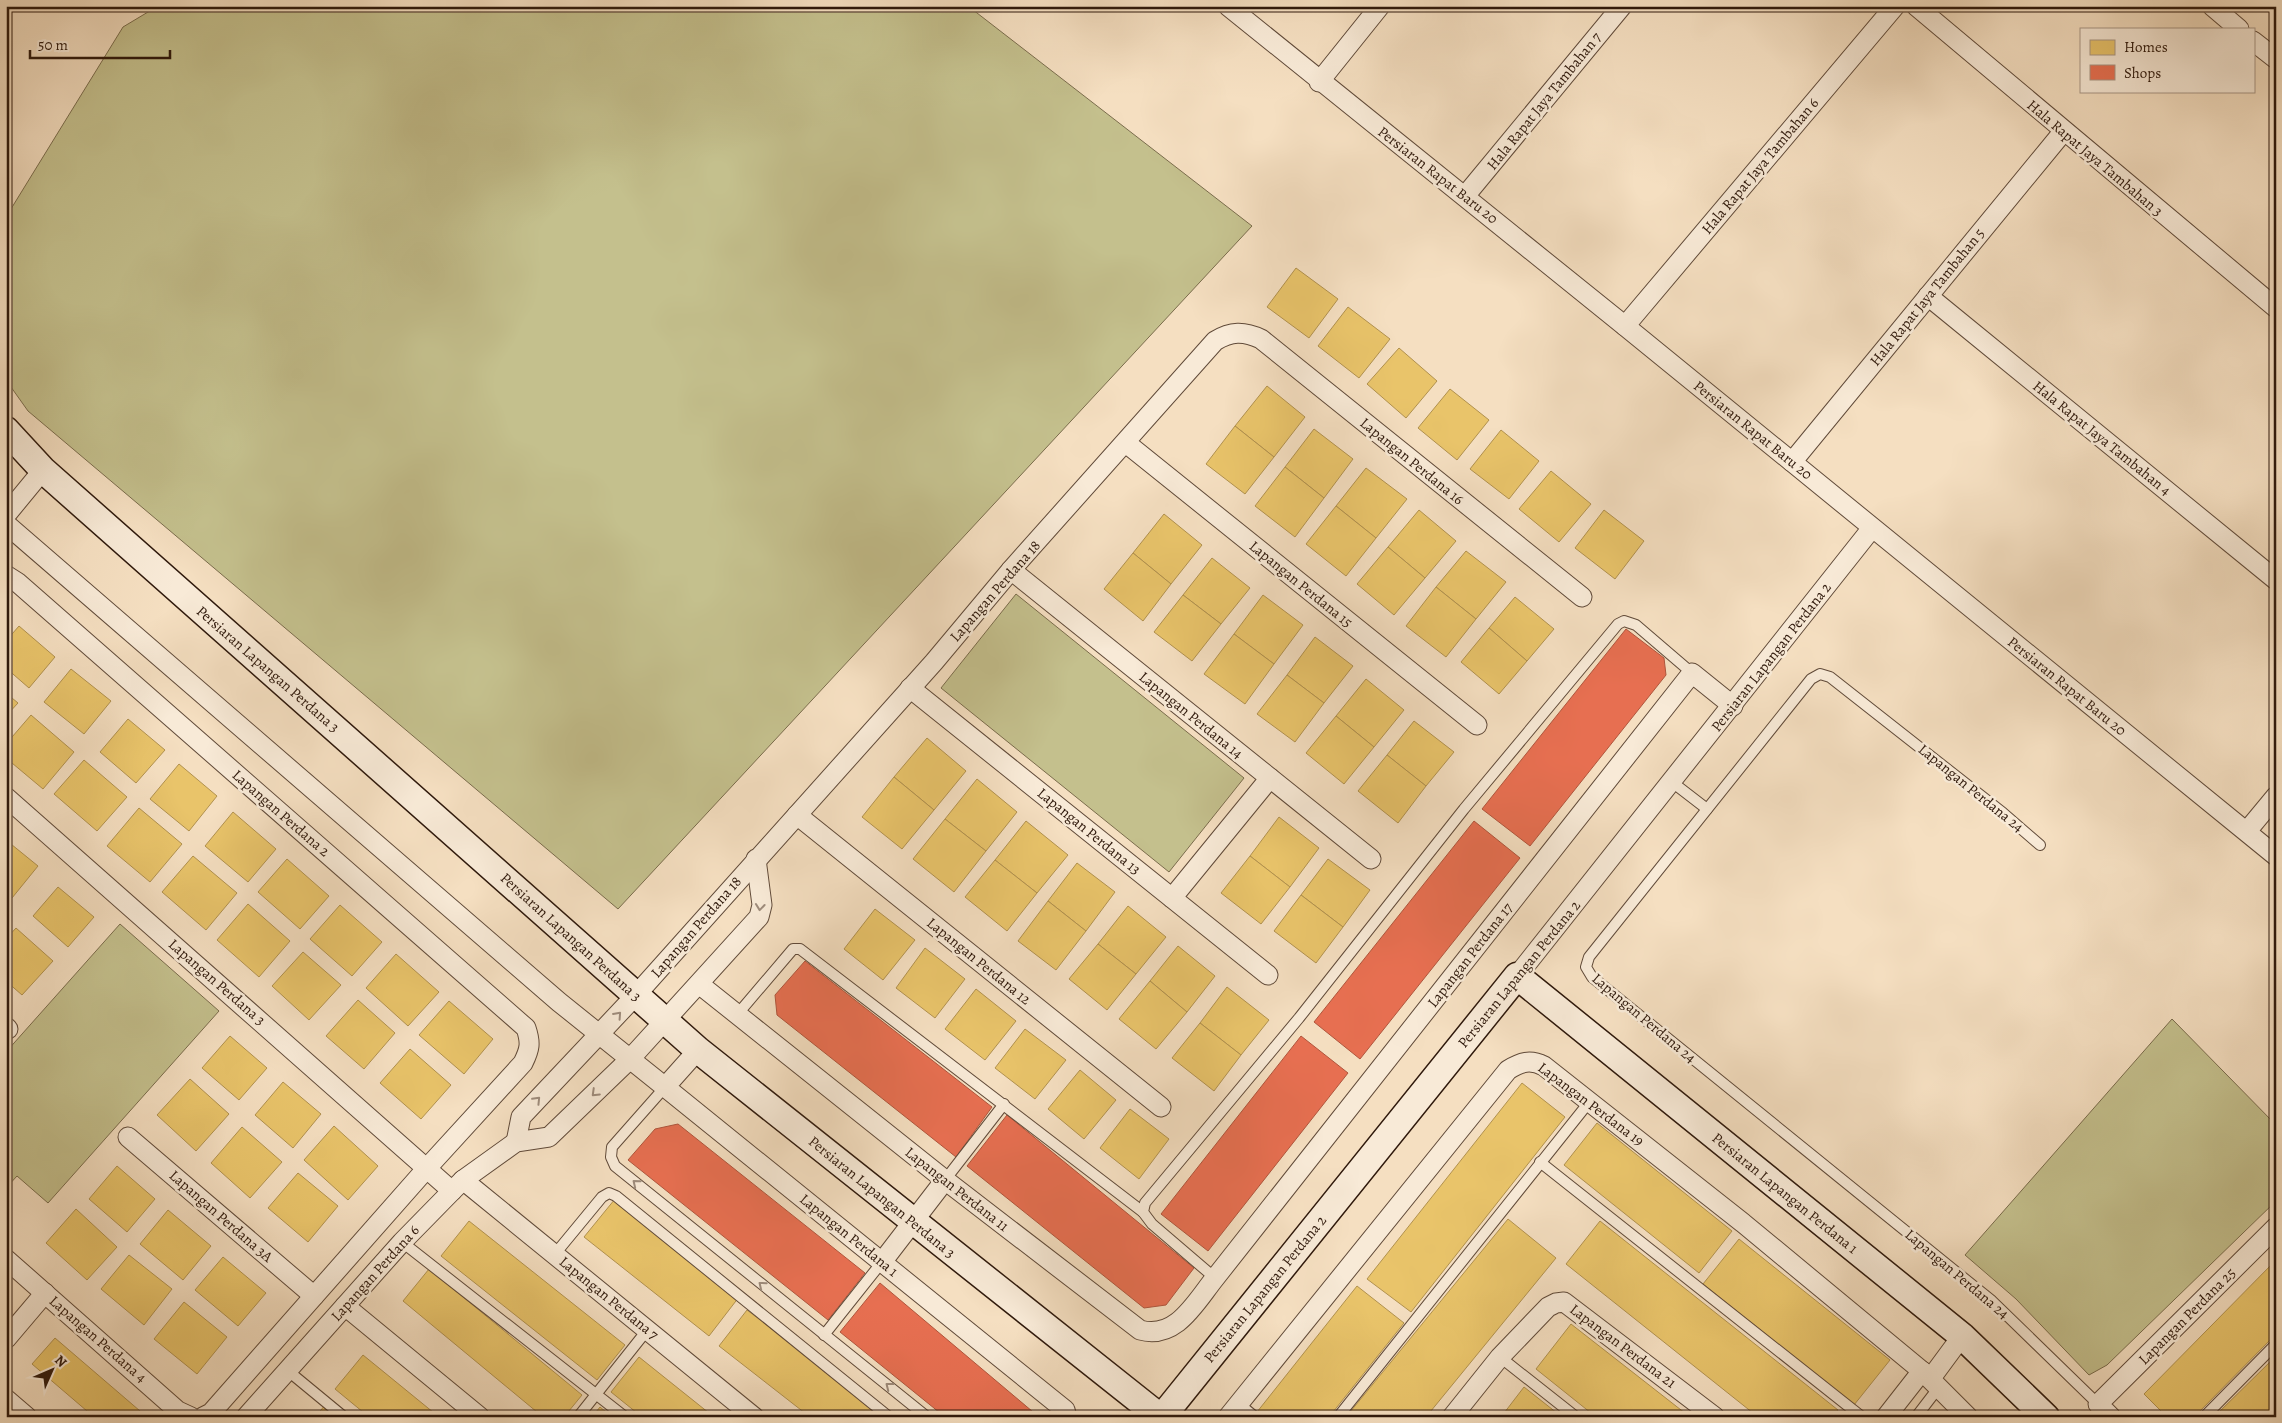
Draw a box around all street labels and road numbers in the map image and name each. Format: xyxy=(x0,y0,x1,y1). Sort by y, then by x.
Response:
street label: Hala Rapat Jaya Tambahan 7 xyxy=(1482,27,1606,174)
street label: Hala Rapat Jaya Tambahan 6 xyxy=(1697,93,1823,239)
street label: Hala Rapat Jaya Tambahan 3 xyxy=(2023,95,2167,221)
street label: Persiaran Rapat Baru 20 xyxy=(1374,122,1502,228)
street label: Hala Rapat Jaya Tambahan 5 xyxy=(1865,224,1989,370)
street label: Persiaran Rapat Baru 20 xyxy=(1689,376,1817,484)
street label: Hala Rapat Jaya Tambahan 4 xyxy=(2029,376,2175,500)
street label: Lapangan Perdana 16 xyxy=(1356,413,1468,509)
street label: Lapangan Perdana 18 xyxy=(945,536,1045,646)
street label: Lapangan Perdana 15 xyxy=(1245,536,1357,632)
street label: Persiaran Lapangan Perdana 2 xyxy=(1706,578,1836,736)
street label: Persiaran Lapangan Perdana 3 xyxy=(192,601,344,737)
street label: Persiaran Rapat Baru 20 xyxy=(2003,632,2131,740)
street label: Lapangan Perdana 14 xyxy=(1135,667,1247,763)
street label: Lapangan Perdana 24 xyxy=(1914,739,2028,837)
street label: Lapangan Perdana 2 xyxy=(228,765,334,861)
street label: Lapangan Perdana 13 xyxy=(1033,783,1145,879)
street label: Persiaran Lapangan Perdana 3 xyxy=(496,868,646,1006)
street label: Lapangan Perdana 18 xyxy=(646,872,746,982)
street label: Persiaran Lapangan Perdana 2 xyxy=(1453,896,1585,1052)
street label: Lapangan Perdana 17 xyxy=(1423,898,1518,1012)
street label: Lapangan Perdana 12 xyxy=(923,913,1035,1009)
street label: Lapangan Perdana 3 xyxy=(164,934,270,1030)
street label: Lapangan Perdana 24 xyxy=(1588,968,1700,1068)
street label: Lapangan Perdana 19 xyxy=(1534,1057,1648,1151)
street label: Persiaran Lapangan Perdana 1 xyxy=(1708,1128,1862,1258)
street label: Persiaran Lapangan Perdana 3 xyxy=(804,1131,960,1263)
street label: Lapangan Perdana 11 xyxy=(901,1142,1013,1236)
street label: Lapangan Perdana 3A xyxy=(165,1165,277,1267)
street label: Lapangan Perdana 1 xyxy=(795,1189,903,1281)
street label: Persiaran Lapangan Perdana 2 xyxy=(1199,1211,1331,1367)
street label: Lapangan Perdana 6 xyxy=(326,1220,424,1326)
street label: Lapangan Perdana 24 xyxy=(1901,1224,2013,1324)
street label: Lapangan Perdana 7 xyxy=(555,1252,663,1345)
street label: Lapangan Perdana 25 xyxy=(2134,1263,2240,1369)
street label: Lapangan Perdana 4 xyxy=(45,1291,151,1387)
street label: Lapangan Perdana 21 xyxy=(1566,1299,1680,1393)

